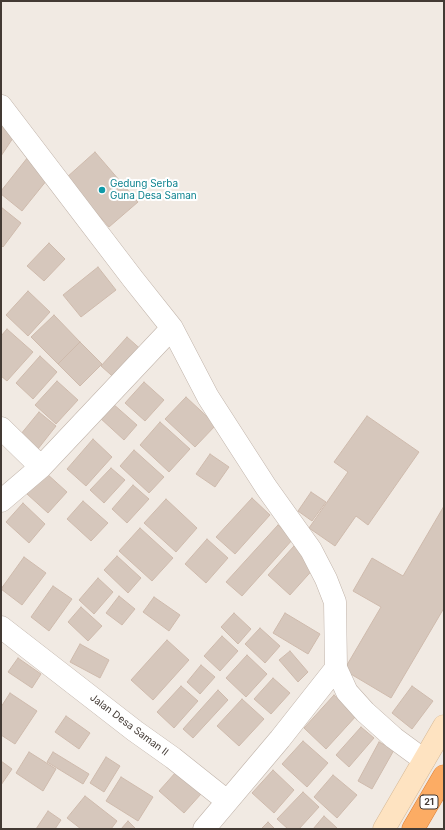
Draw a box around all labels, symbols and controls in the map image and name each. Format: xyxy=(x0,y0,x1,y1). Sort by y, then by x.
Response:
place label: Gedung Serba Guna Desa Saman xyxy=(110,178,197,202)
marker: Gedung Serba Guna Desa Saman xyxy=(97,185,107,195)
street label: Jalan Desa Saman II xyxy=(87,692,171,758)
road number: 21 xyxy=(420,795,438,809)

